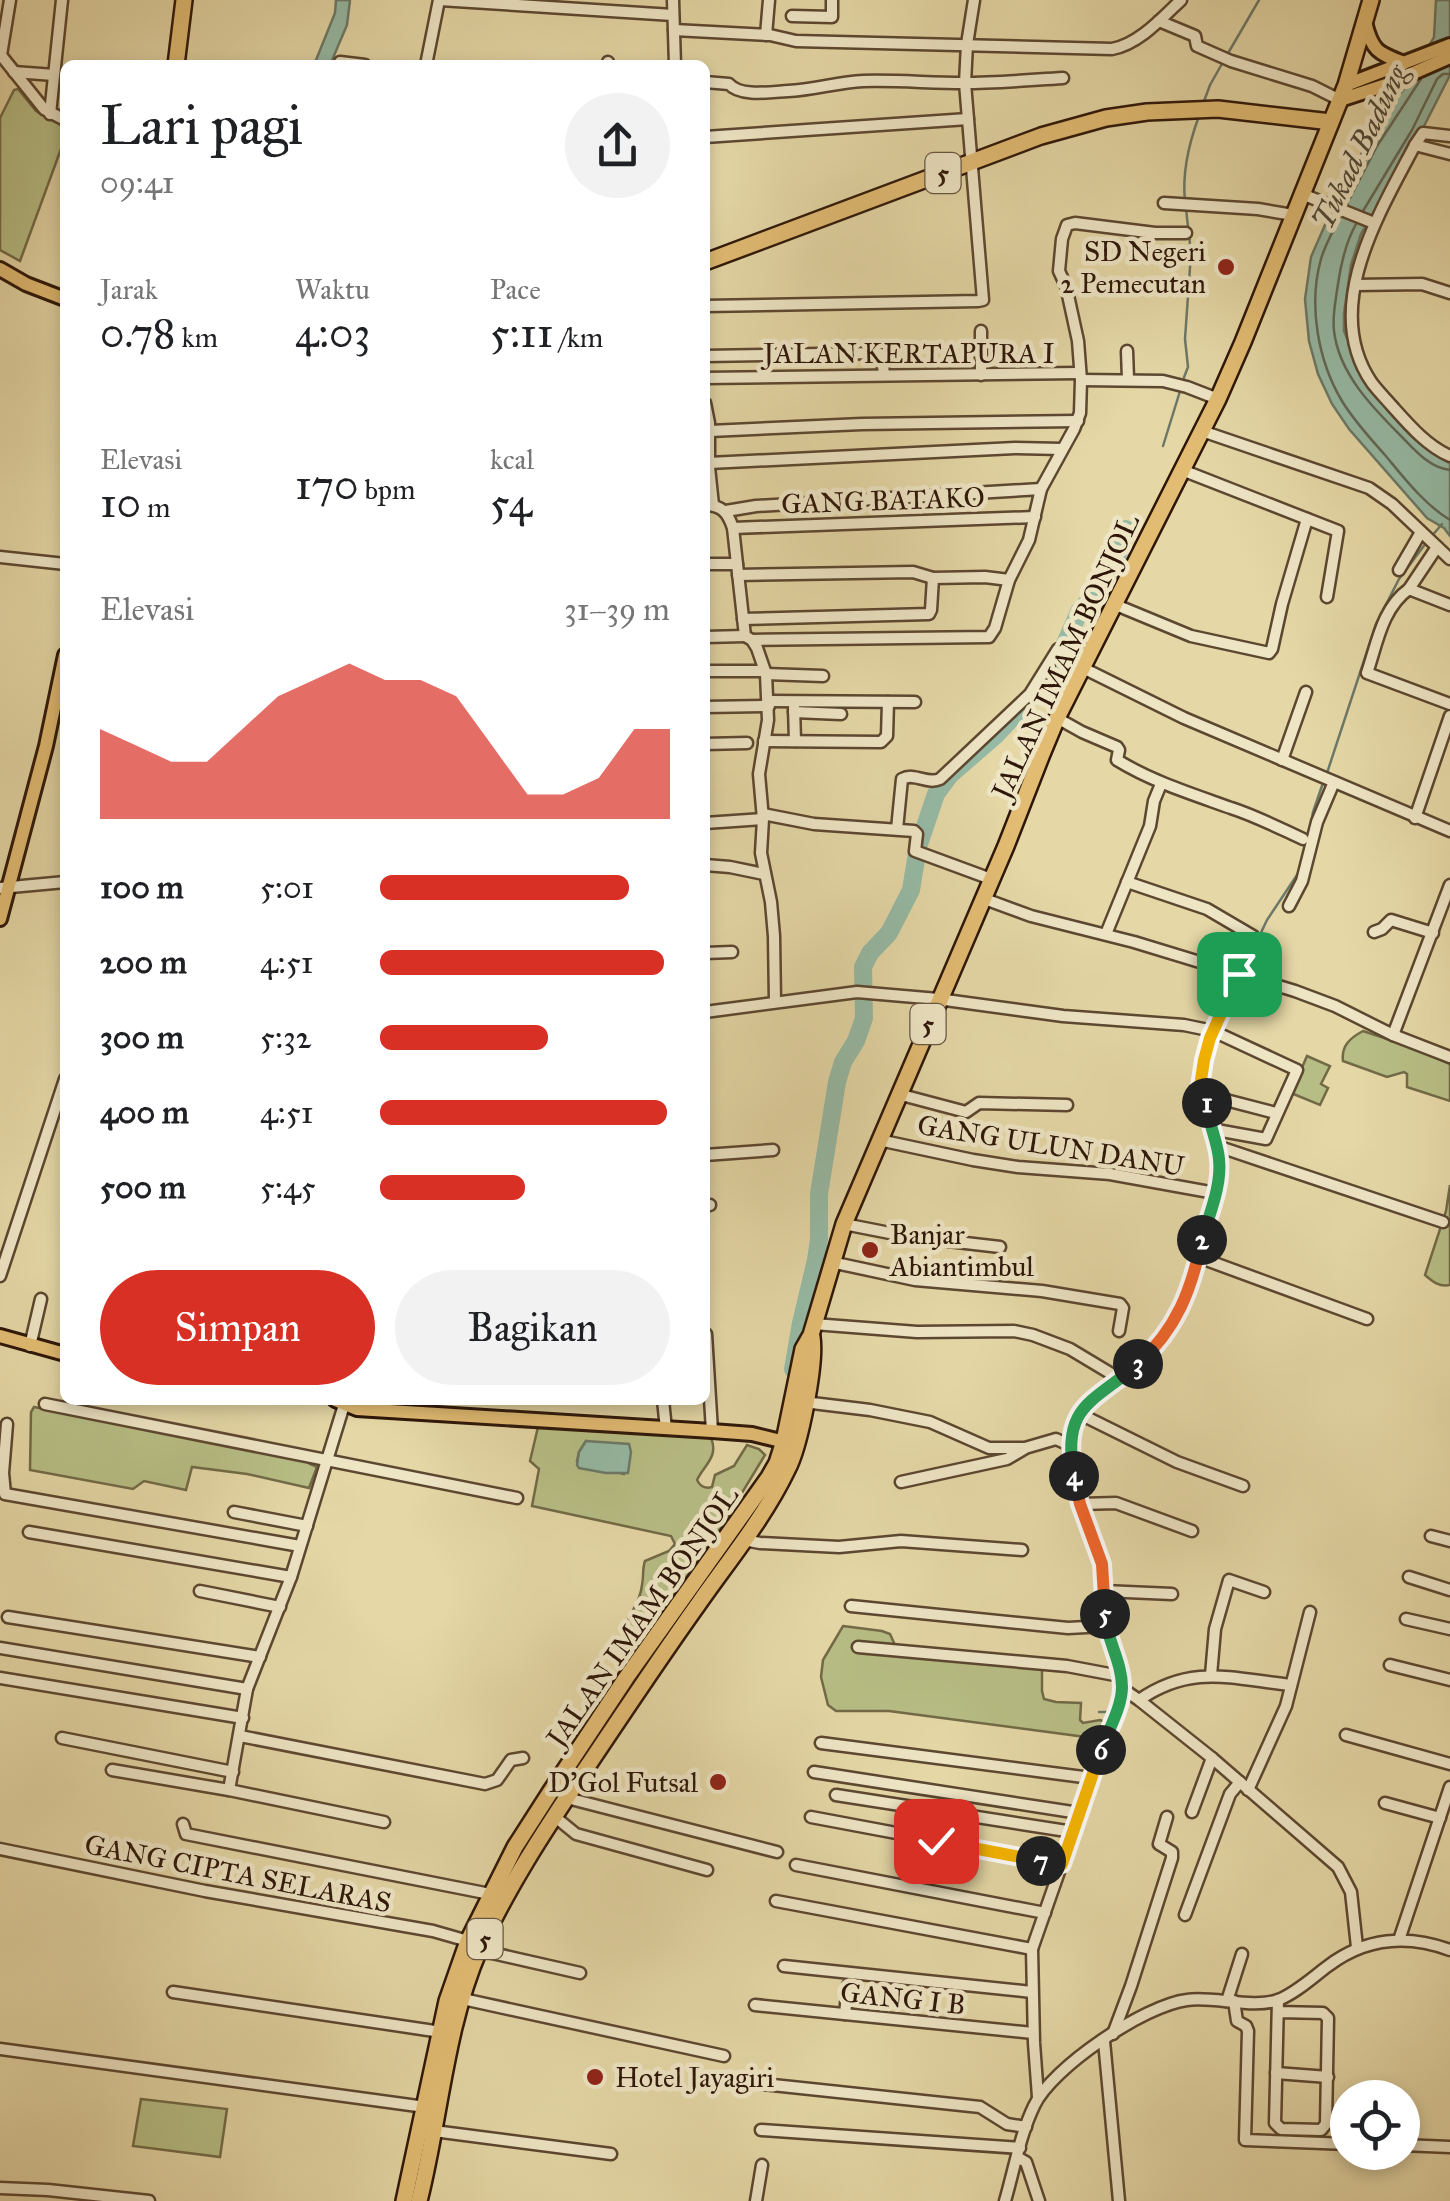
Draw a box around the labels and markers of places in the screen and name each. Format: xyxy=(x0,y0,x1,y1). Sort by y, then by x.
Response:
place label: SD Negeri 2 Pemecutan xyxy=(1060,234,1206,301)
marker: SD Negeri 2 Pemecutan xyxy=(1215,256,1237,278)
pin xyxy=(1197,932,1282,1017)
pin: 1 xyxy=(1182,1078,1232,1128)
pin: 2 xyxy=(1177,1215,1227,1265)
place label: Banjar Abiantimbul xyxy=(889,1217,1034,1284)
marker: Banjar Abiantimbul xyxy=(859,1239,881,1261)
pin: 3 xyxy=(1113,1339,1163,1389)
pin: 4 xyxy=(1049,1451,1099,1501)
pin: 5 xyxy=(1080,1589,1130,1639)
pin: 6 xyxy=(1076,1725,1126,1775)
place label: D'Gol Futsal xyxy=(548,1765,698,1800)
marker: D'Gol Futsal xyxy=(707,1771,729,1793)
pin xyxy=(894,1799,979,1884)
pin: 7 xyxy=(1016,1836,1066,1886)
place label: Hotel Jayagiri xyxy=(615,2060,775,2095)
marker: Hotel Jayagiri xyxy=(584,2066,606,2088)

